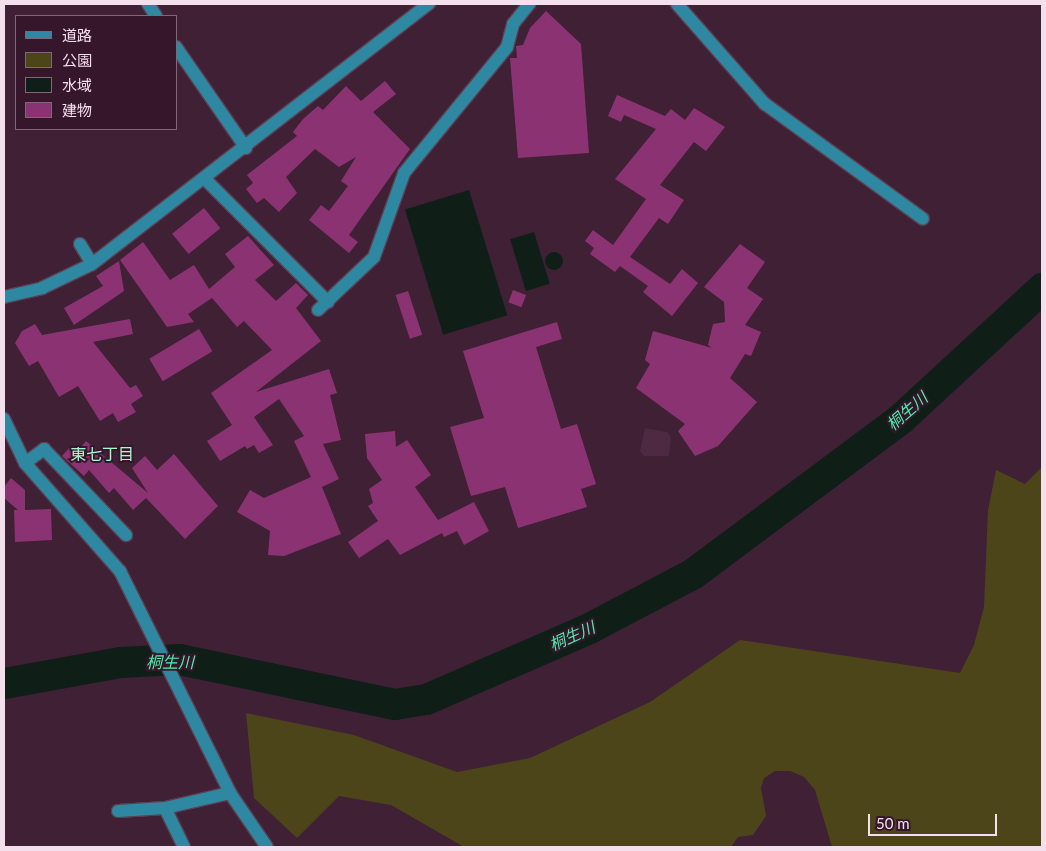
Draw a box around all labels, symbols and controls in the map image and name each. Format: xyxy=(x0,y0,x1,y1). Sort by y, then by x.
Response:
legend xyxy=(15,15,178,130)
text: 道路 xyxy=(62,26,92,44)
text: 公園 xyxy=(62,51,92,69)
text: 水域 xyxy=(62,76,92,94)
text: 建物 xyxy=(62,101,92,119)
water label: 桐生川 xyxy=(883,388,931,434)
district label: 東七丁目 xyxy=(70,444,134,464)
water label: 桐生川 xyxy=(546,617,598,655)
water label: 桐生川 xyxy=(146,652,194,672)
scale bar xyxy=(871,804,1000,836)
text: 50 m xyxy=(876,814,910,832)

